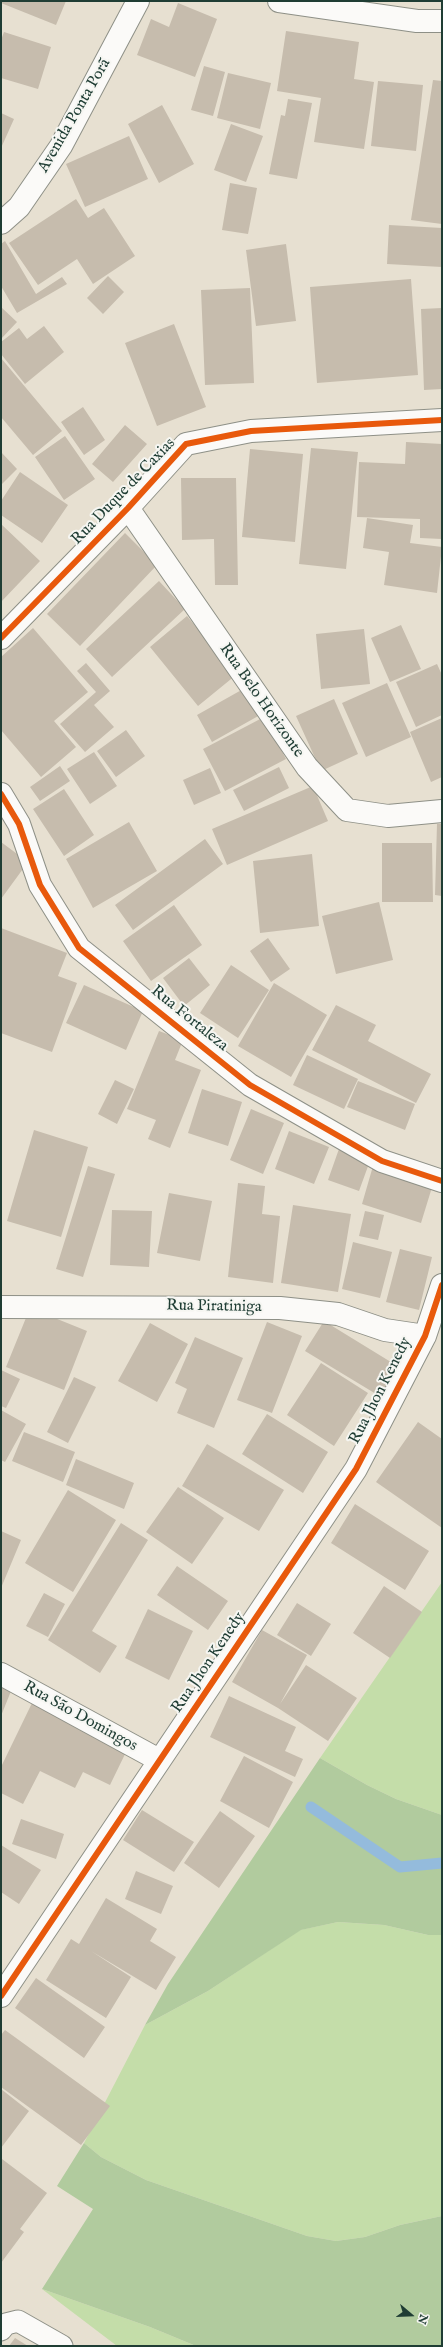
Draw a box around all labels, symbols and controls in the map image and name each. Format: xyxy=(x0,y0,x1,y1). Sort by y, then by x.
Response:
street label: Avenida Ponta Porã xyxy=(35,55,115,177)
street label: Rua Duque de Caxias xyxy=(68,435,180,549)
street label: Rua Belo Horizonte xyxy=(215,640,307,762)
street label: Rua Fortaleza xyxy=(147,982,231,1056)
street label: Rua Piratiniga xyxy=(166,1297,262,1317)
street label: Rua Jhon Kenedy xyxy=(346,1334,416,1448)
street label: Rua Jhon Kenedy xyxy=(168,1609,250,1717)
street label: Rua São Domingos xyxy=(20,1678,140,1756)
north arrow xyxy=(391,2295,431,2335)
text: N xyxy=(414,2312,431,2326)

